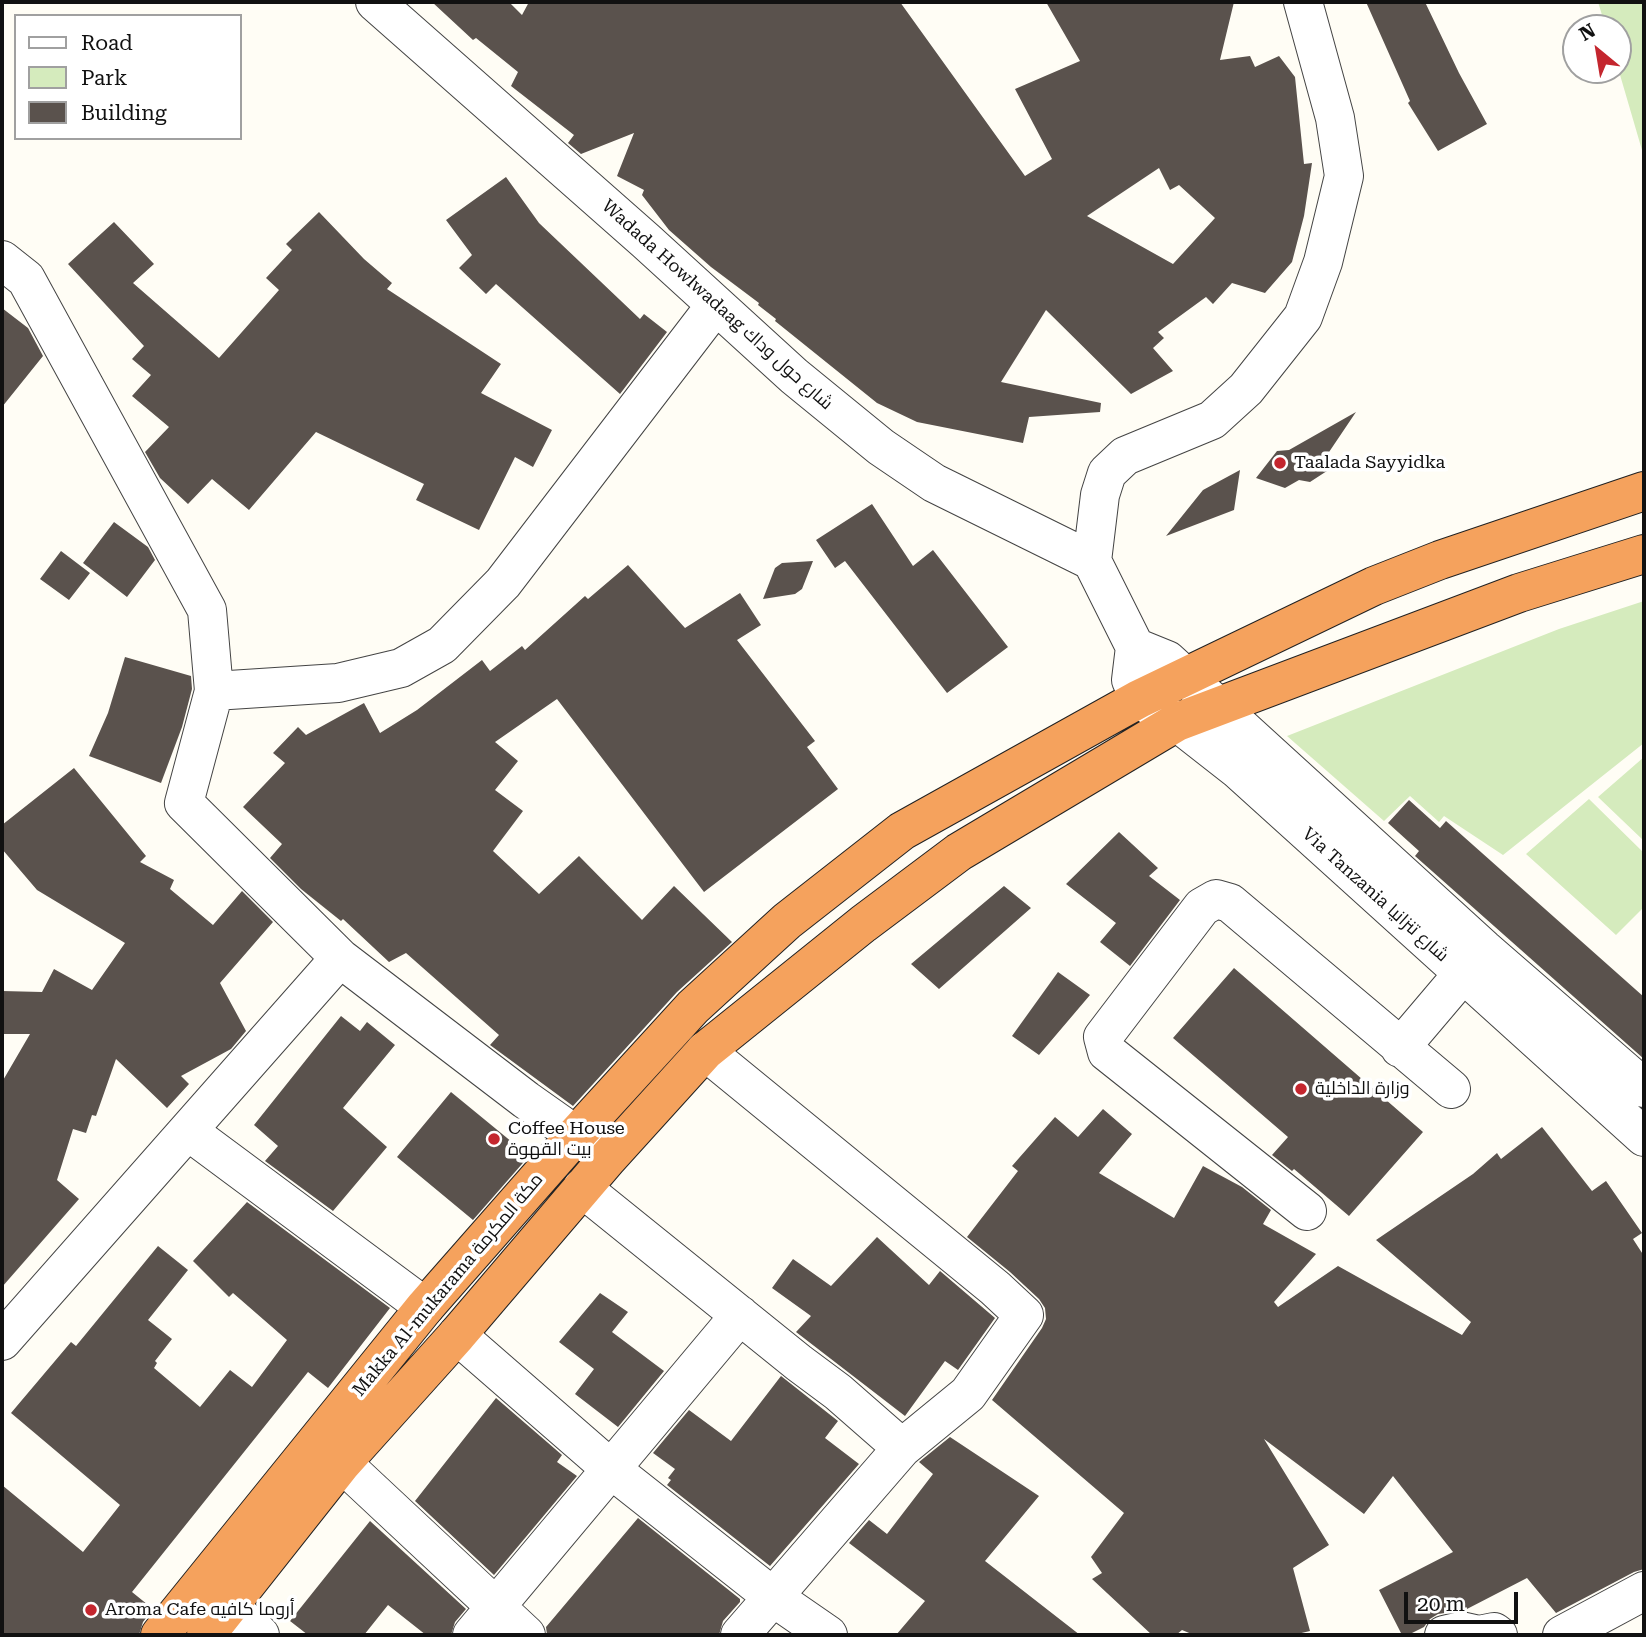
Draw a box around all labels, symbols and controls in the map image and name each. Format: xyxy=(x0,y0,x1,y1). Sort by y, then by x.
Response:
legend xyxy=(14,14,242,140)
north arrow xyxy=(1562,14,1632,84)
text: N xyxy=(1575,18,1599,46)
text: Road xyxy=(81,31,133,55)
text: Park xyxy=(81,66,127,90)
text: Building xyxy=(81,101,167,125)
street label: Wadada Howlwadaag شارع حول وداك xyxy=(597,195,837,415)
place label: Taalada Sayyidka xyxy=(1294,452,1445,474)
marker: Taalada Sayyidka xyxy=(1272,455,1288,471)
street label: Via Tanzania شارع تنزانيا xyxy=(1297,823,1453,967)
place label: وزارة الداخلية xyxy=(1315,1078,1410,1100)
marker: وزارة الداخلية xyxy=(1293,1081,1309,1097)
place label: Coffee House بيت القهوة xyxy=(508,1118,625,1160)
marker: Coffee House بيت القهوة xyxy=(486,1131,502,1147)
street label: Makka Al-mukarama مكة المكرمة xyxy=(348,1169,548,1401)
scale bar xyxy=(1408,1578,1522,1622)
text: 20 m xyxy=(1417,1592,1465,1616)
place label: Aroma Cafe أروما كافيه xyxy=(105,1599,295,1621)
marker: Aroma Cafe أروما كافيه xyxy=(83,1602,99,1618)

